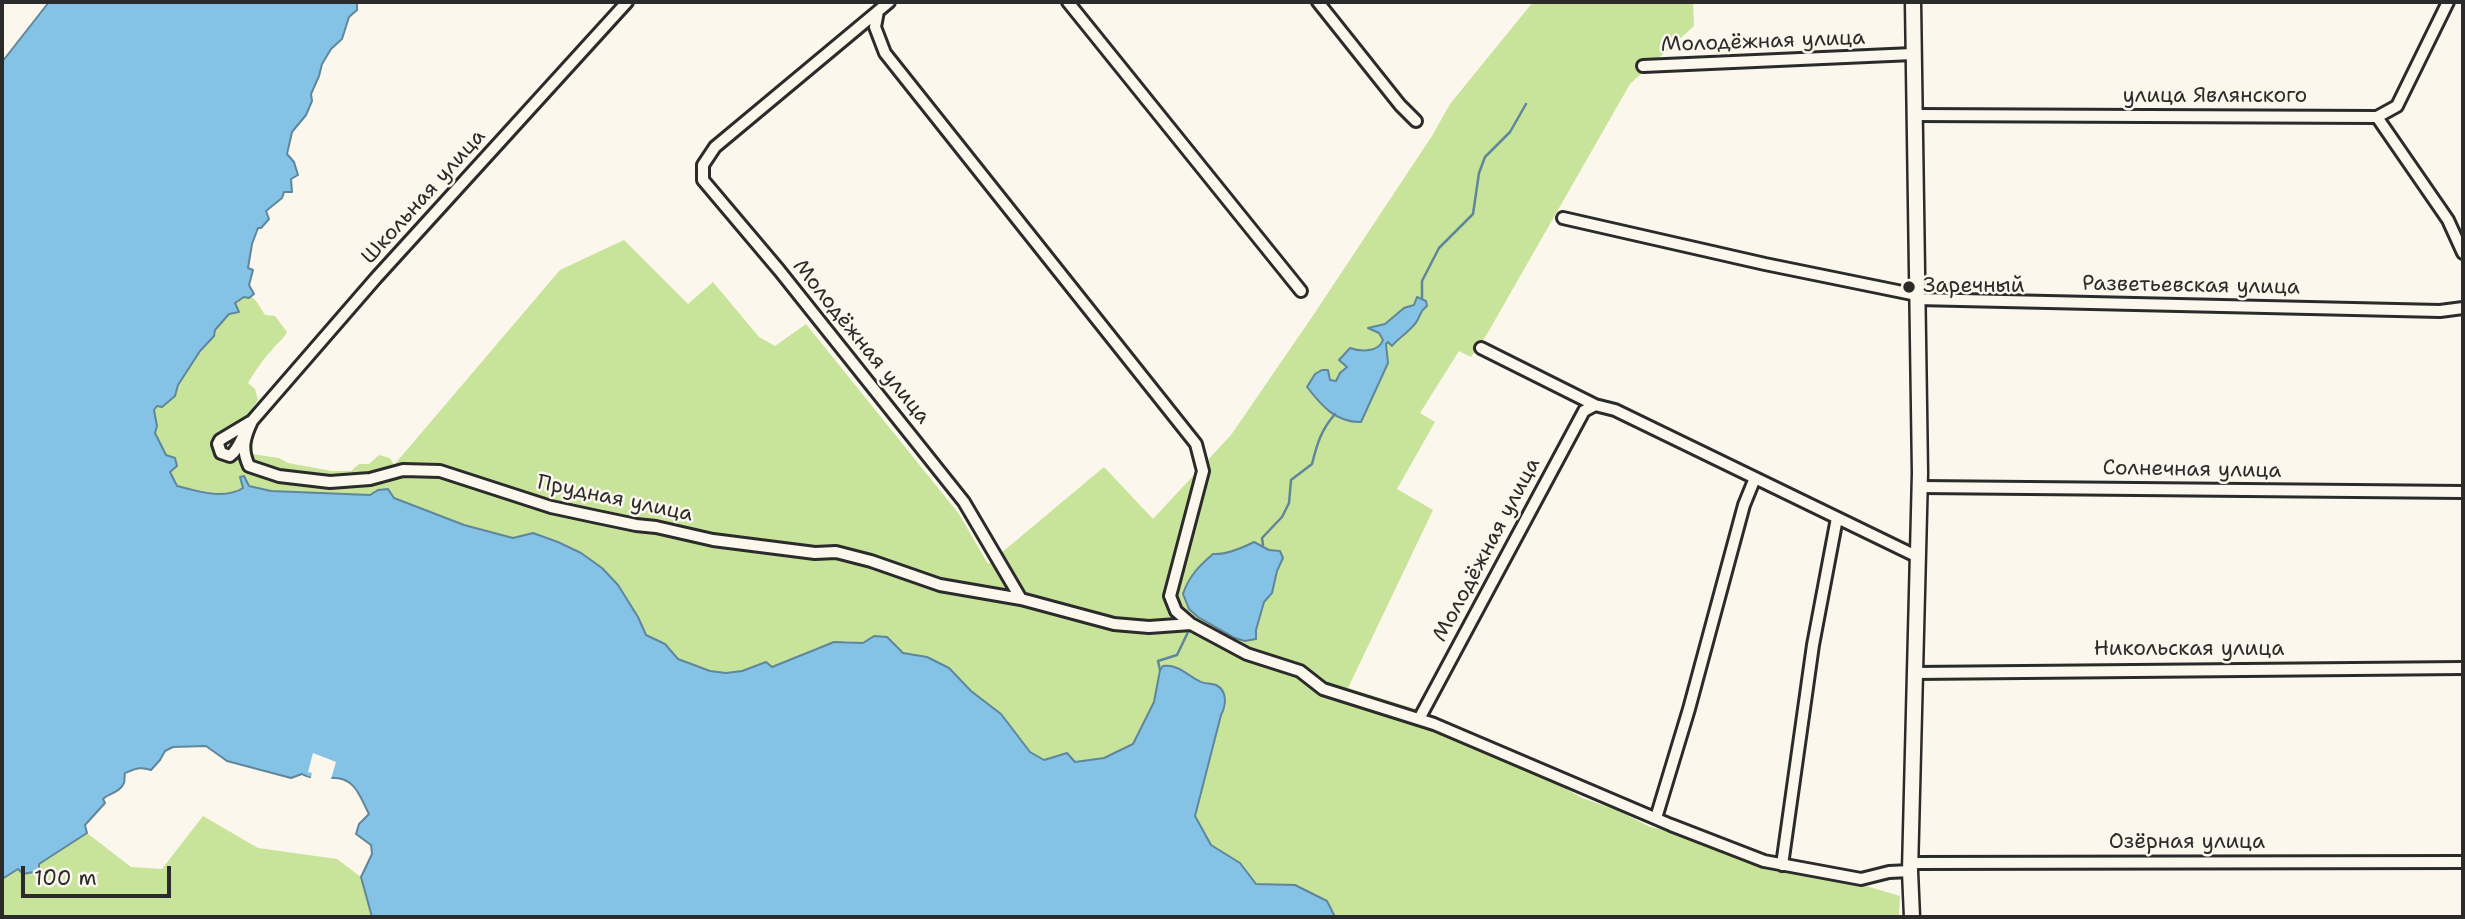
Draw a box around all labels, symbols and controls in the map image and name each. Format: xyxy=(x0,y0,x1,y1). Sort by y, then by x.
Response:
street label: Молодёжная улица xyxy=(1660,26,1866,58)
street label: улица Являнского xyxy=(2123,84,2307,110)
street label: Школьная улица xyxy=(357,124,491,270)
street label: Молодёжная улица xyxy=(787,255,935,429)
street label: Разветьевская улица xyxy=(2082,272,2300,300)
place label: Заречный xyxy=(1923,274,2024,300)
marker: Заречный xyxy=(1901,279,1917,295)
street label: Молодёжная улица xyxy=(1428,454,1546,646)
street label: Солнечная улица xyxy=(2102,456,2282,484)
street label: Прудная улица xyxy=(535,470,695,528)
street label: Никольская улица xyxy=(2094,637,2284,663)
street label: Озёрная улица xyxy=(2109,830,2265,856)
scale bar xyxy=(24,852,175,896)
text: 100 m xyxy=(34,864,97,892)

